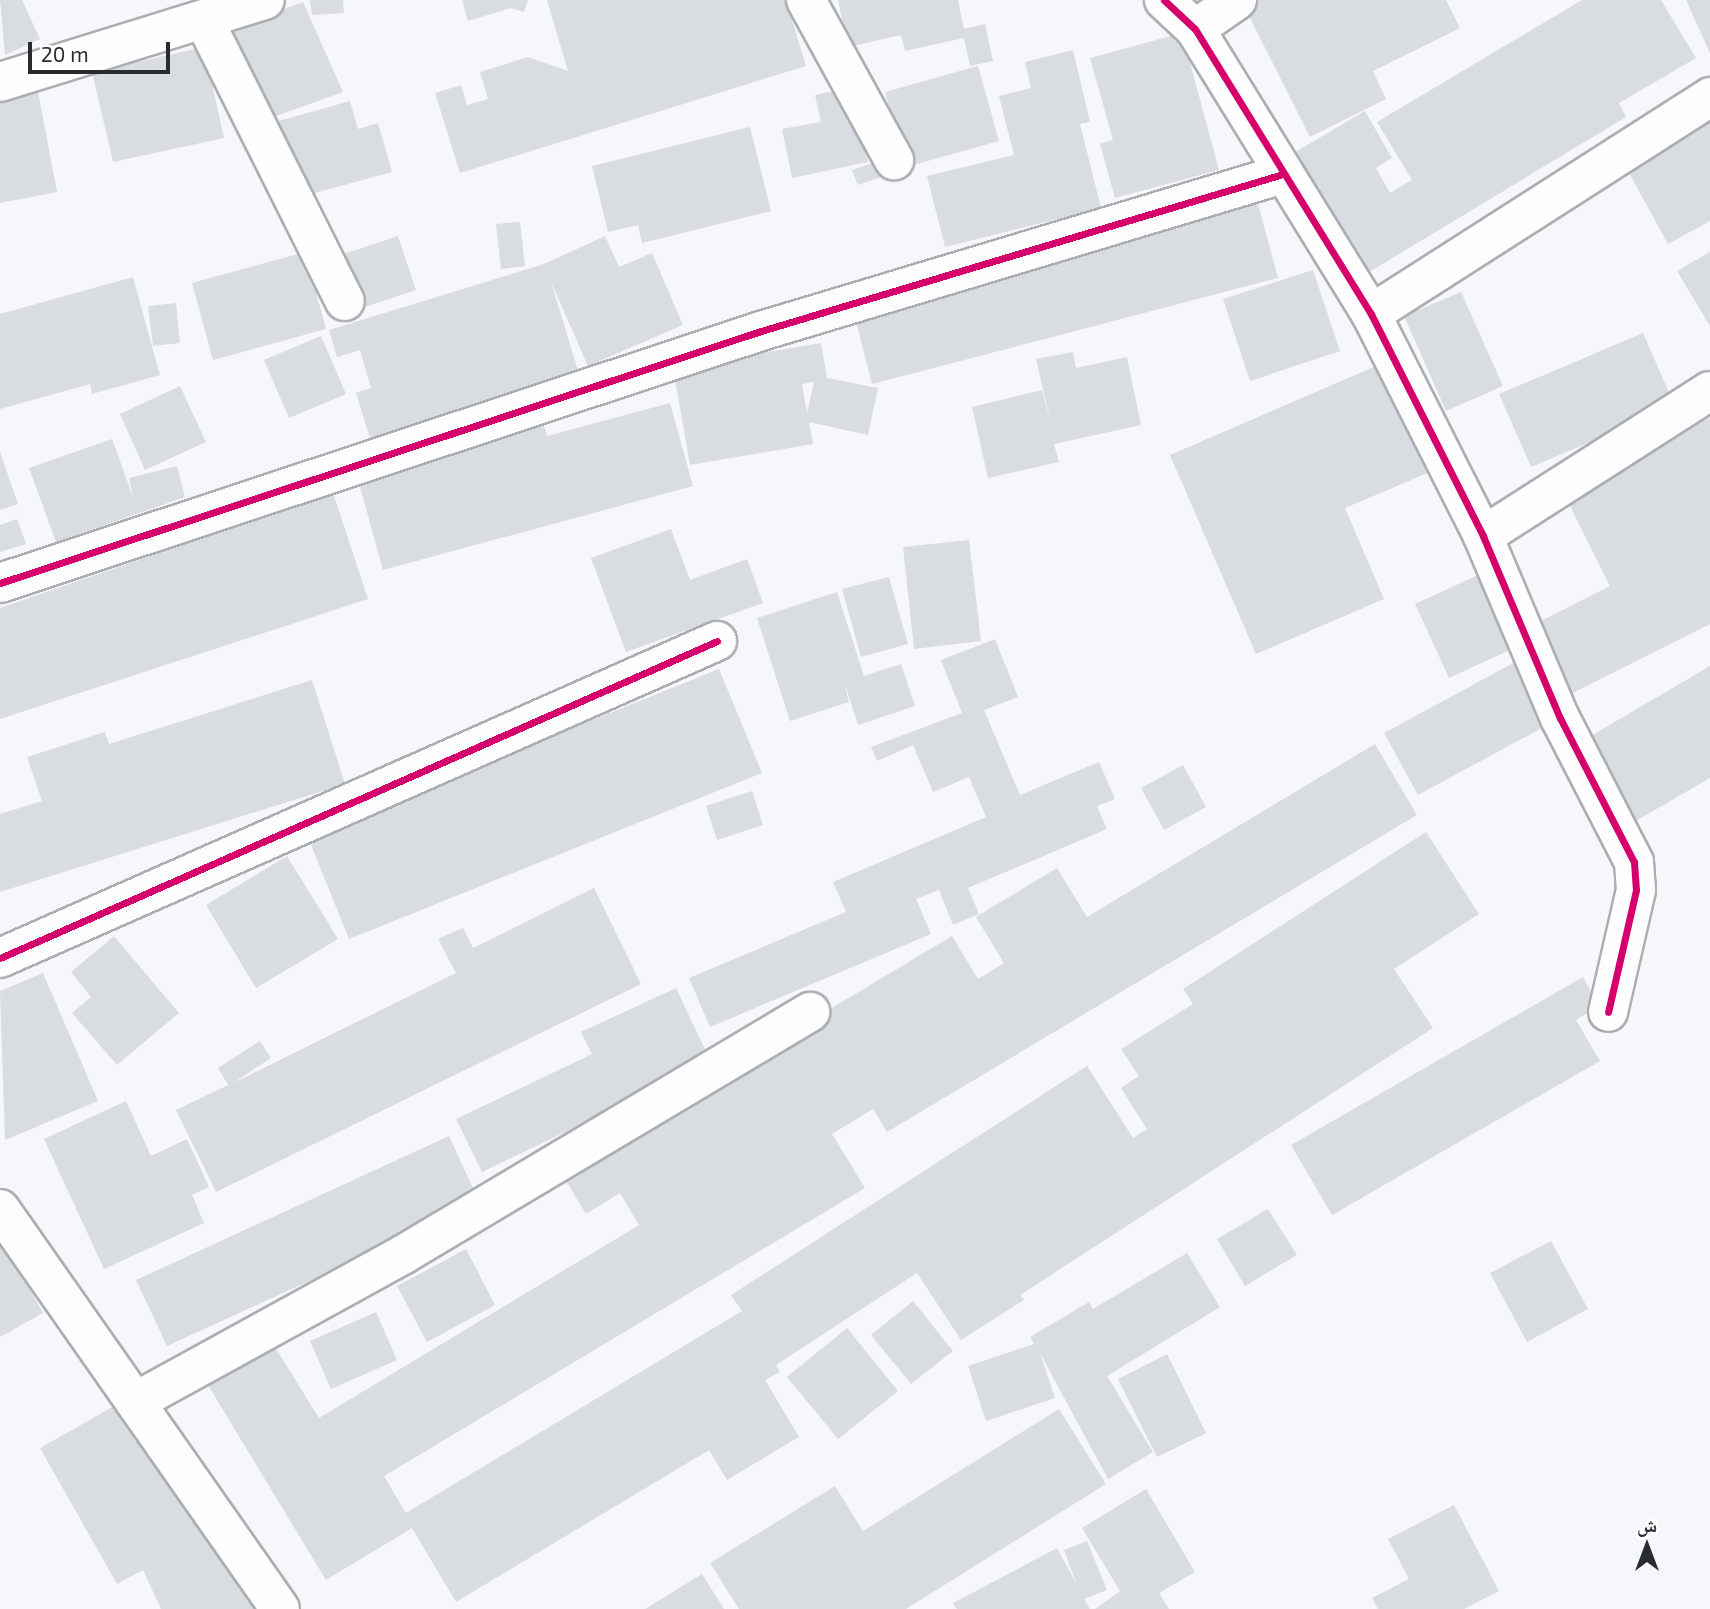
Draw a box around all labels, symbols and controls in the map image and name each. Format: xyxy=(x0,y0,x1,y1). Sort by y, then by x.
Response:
scale bar xyxy=(32,28,173,72)
text: 20 m xyxy=(41,41,89,66)
north arrow xyxy=(1612,1511,1682,1581)
text: ش xyxy=(1637,1513,1657,1536)

